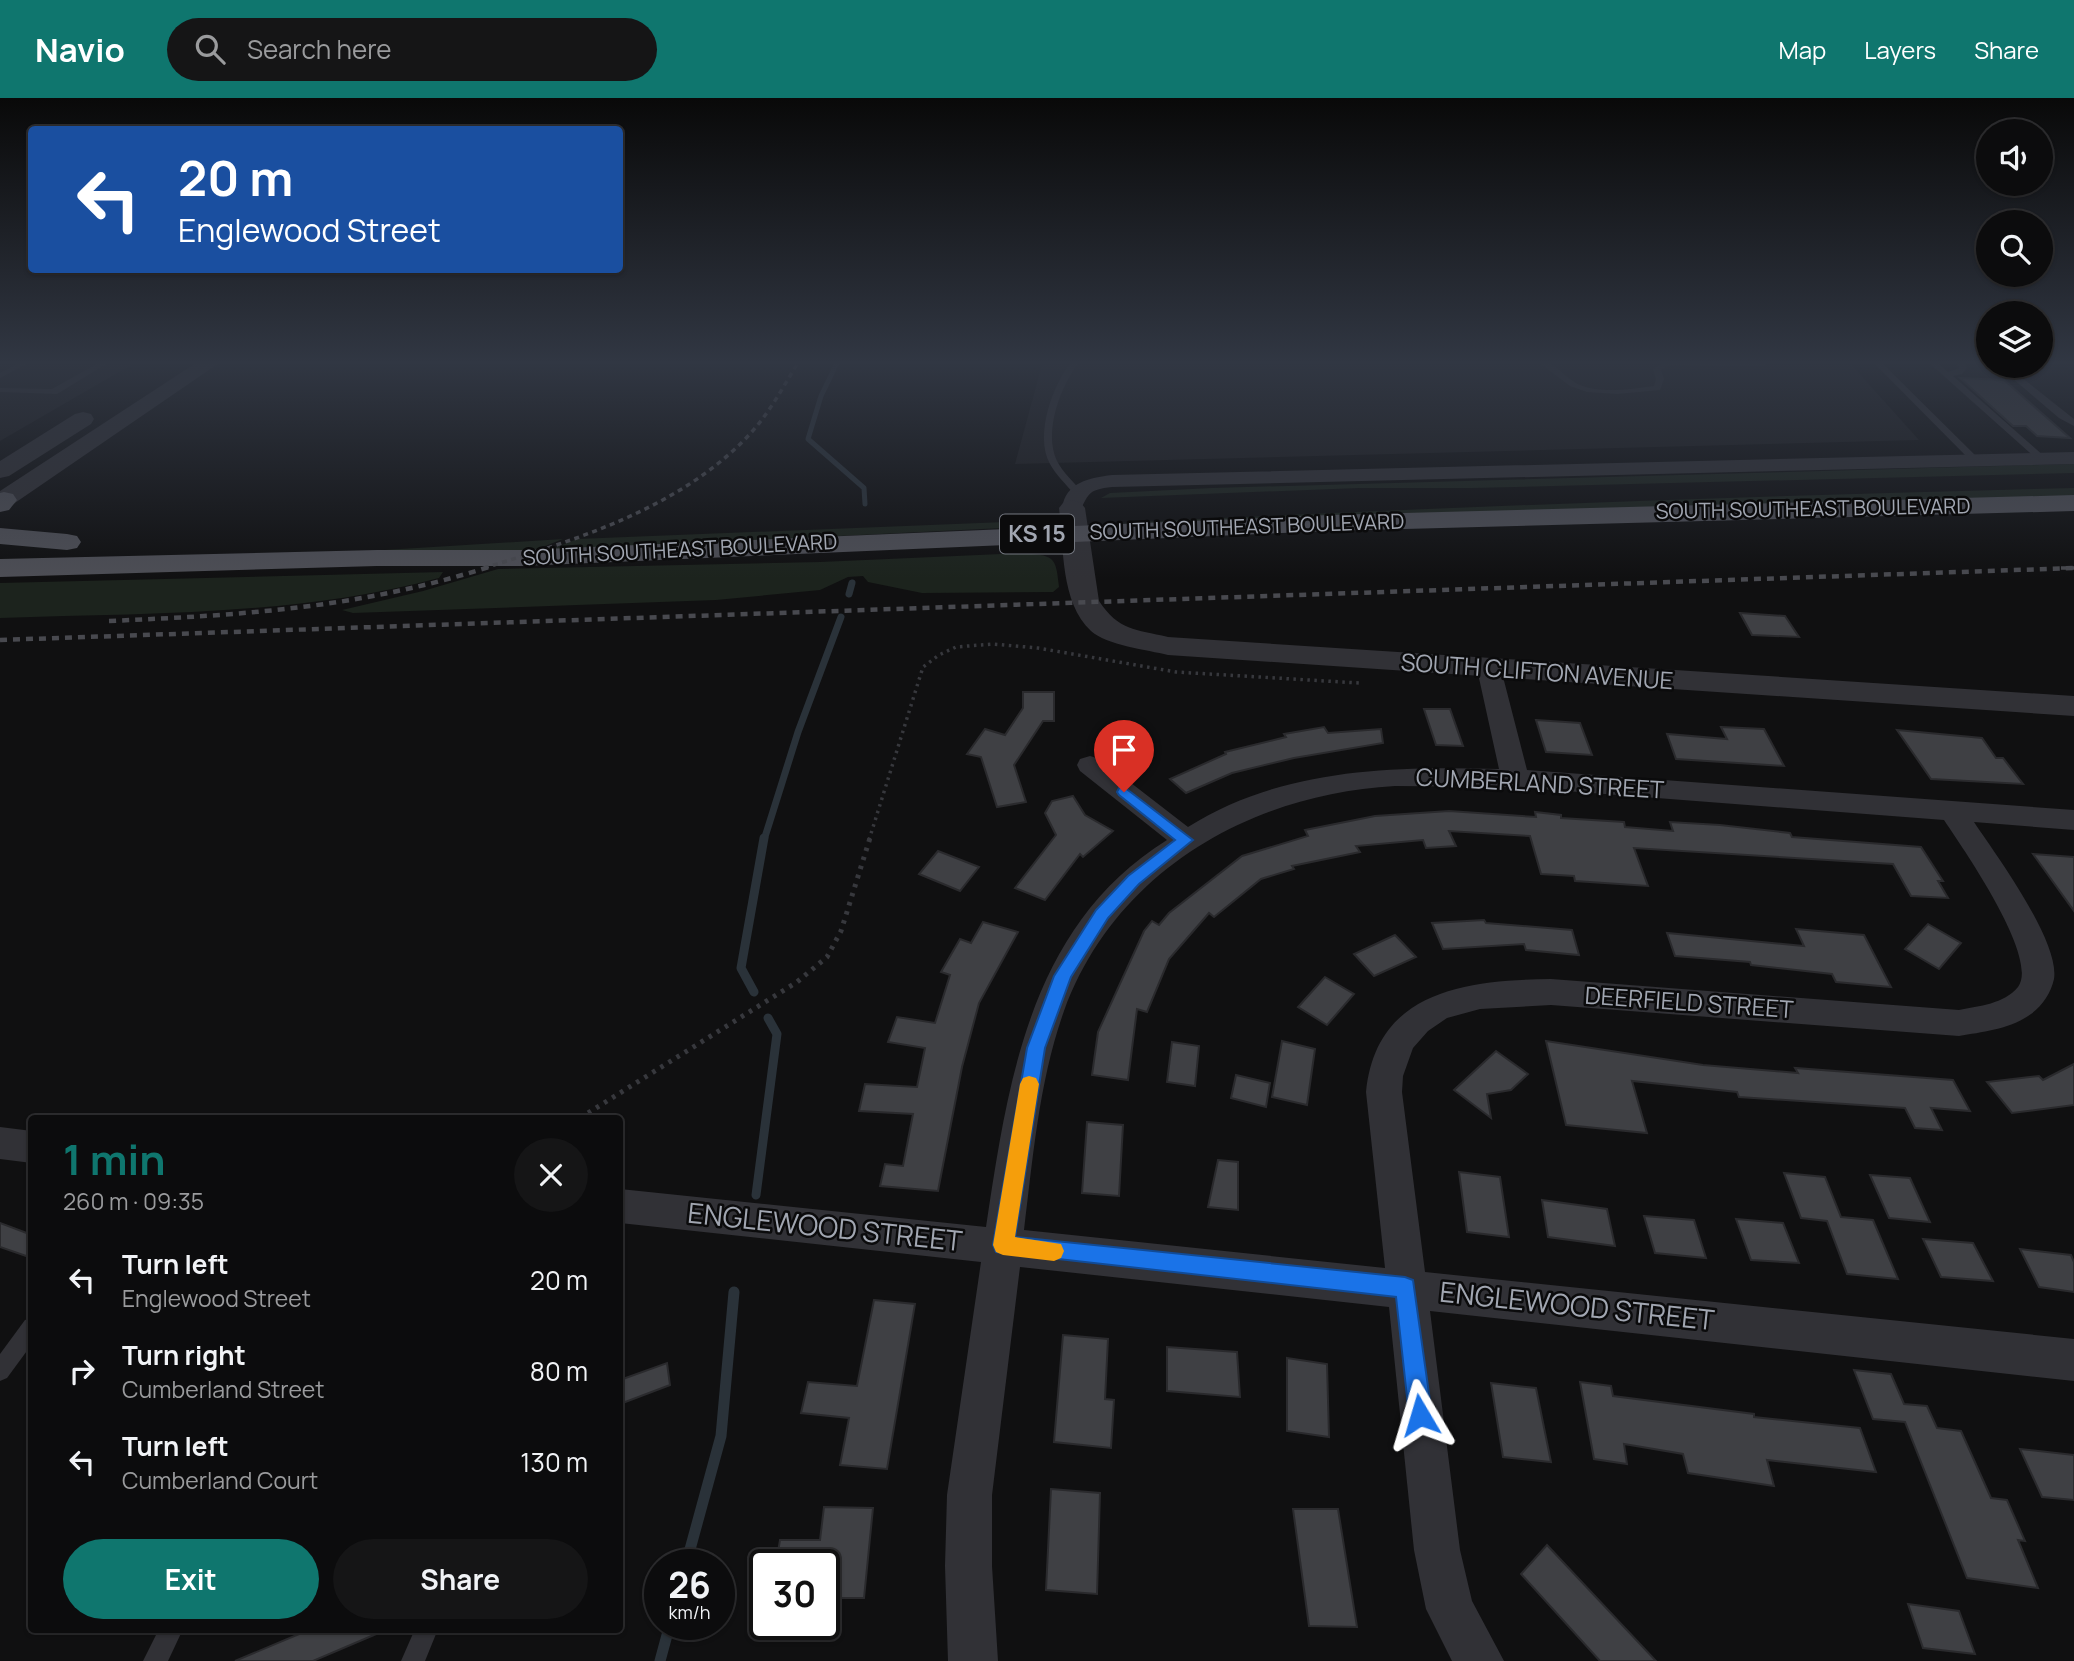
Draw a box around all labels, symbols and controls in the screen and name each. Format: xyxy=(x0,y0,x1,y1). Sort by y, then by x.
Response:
search box xyxy=(167,18,657,81)
text: Navio xyxy=(35,27,125,72)
icon: search xyxy=(191,30,229,68)
text: Search here xyxy=(247,31,391,67)
text: Map xyxy=(1779,33,1826,66)
text: Layers xyxy=(1864,33,1936,66)
text: Share xyxy=(1974,33,2039,66)
map controls xyxy=(1976,119,2053,378)
button: sound xyxy=(1976,119,2053,196)
text: 20 m xyxy=(178,144,293,211)
icon: left xyxy=(63,154,154,245)
text: Englewood Street xyxy=(178,208,441,252)
button: search xyxy=(1976,210,2053,287)
button: layers xyxy=(1976,301,2053,378)
street label: SOUTH SOUTHEAST BOULEVARD xyxy=(1655,491,1971,525)
street label: SOUTH SOUTHEAST BOULEVARD xyxy=(1089,507,1405,545)
road number: KS 15 xyxy=(1000,514,1074,554)
street label: SOUTH SOUTHEAST BOULEVARD xyxy=(522,527,838,571)
street label: SOUTH CLIFTON AVENUE xyxy=(1400,645,1675,696)
pin xyxy=(1094,720,1154,792)
icon: arrive xyxy=(1105,731,1143,769)
street label: CUMBERLAND STREET xyxy=(1415,760,1666,806)
street label: DEERFIELD STREET xyxy=(1584,978,1795,1025)
text: 1 min xyxy=(63,1130,166,1188)
button: close xyxy=(514,1138,588,1212)
text: 260 m · 09:35 xyxy=(63,1185,204,1217)
street label: ENGLEWOOD STREET xyxy=(686,1193,965,1259)
text: Turn left xyxy=(122,1246,229,1282)
icon: left xyxy=(63,1261,101,1299)
text: 20 m xyxy=(530,1262,588,1298)
street label: ENGLEWOOD STREET xyxy=(1438,1272,1717,1338)
text: Englewood Street xyxy=(122,1282,311,1314)
text: Turn right xyxy=(122,1337,246,1373)
icon: right xyxy=(63,1352,101,1390)
text: 80 m xyxy=(530,1353,588,1389)
text: Cumberland Street xyxy=(122,1373,324,1405)
position arrow xyxy=(1383,1378,1457,1452)
text: Turn left xyxy=(122,1428,229,1464)
icon: left xyxy=(63,1443,101,1481)
text: 130 m xyxy=(520,1444,588,1480)
text: Cumberland Court xyxy=(122,1464,318,1496)
button: Exit xyxy=(63,1539,319,1619)
button: Share xyxy=(333,1539,588,1619)
speed limit sign: 30 xyxy=(749,1549,840,1640)
text: 26 xyxy=(668,1561,711,1609)
text: km/h xyxy=(669,1600,710,1624)

